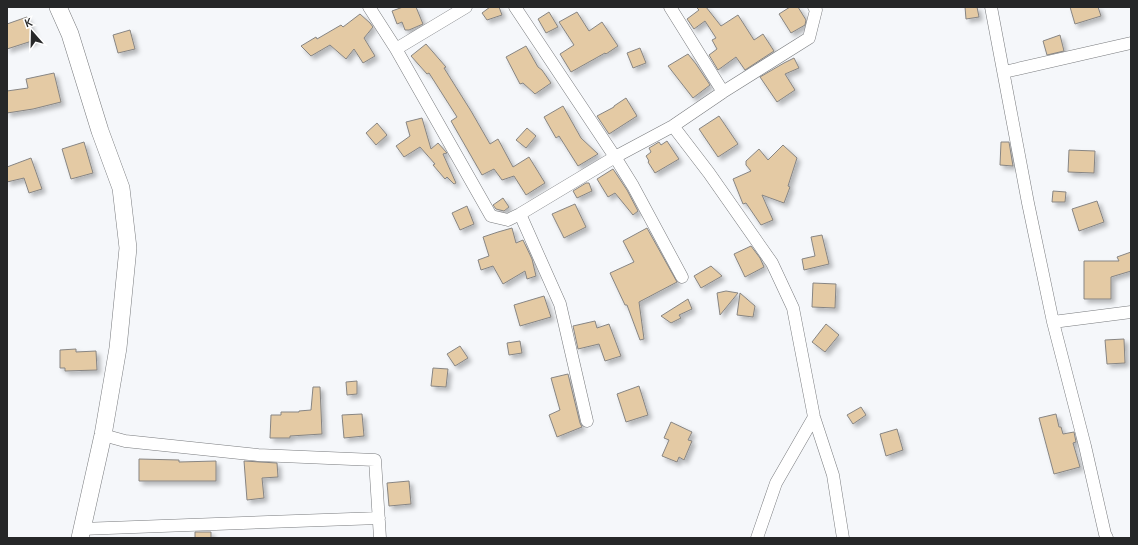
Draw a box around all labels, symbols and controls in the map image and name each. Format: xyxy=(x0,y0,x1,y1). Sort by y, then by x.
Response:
north arrow xyxy=(12,12,52,52)
text: K xyxy=(22,14,35,30)

